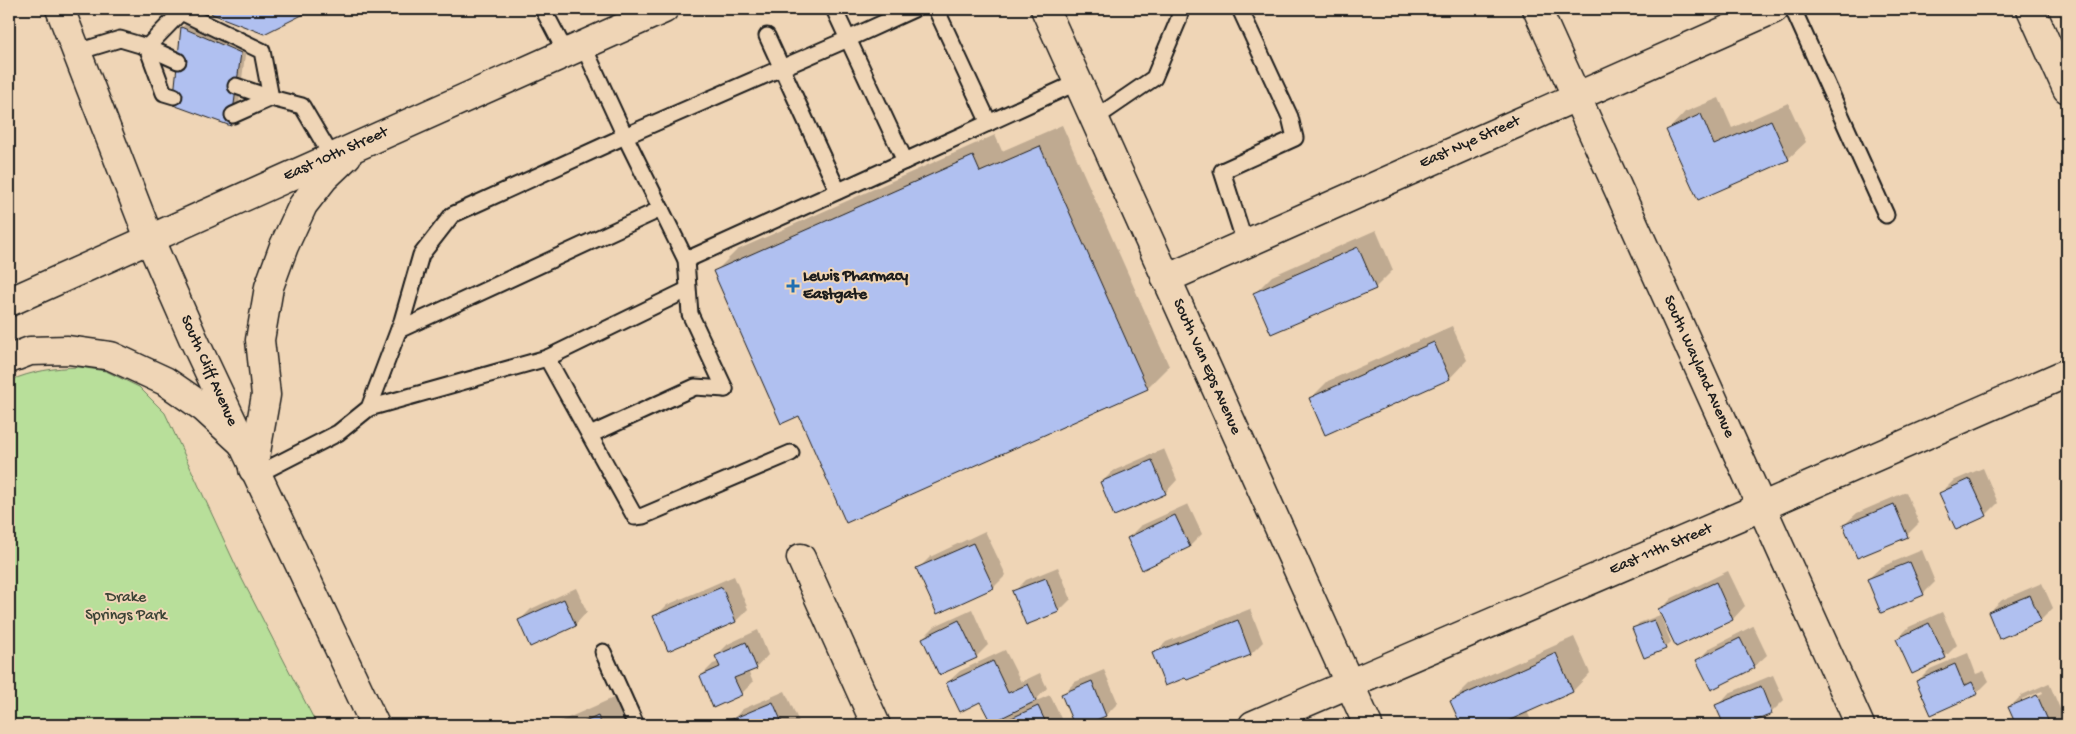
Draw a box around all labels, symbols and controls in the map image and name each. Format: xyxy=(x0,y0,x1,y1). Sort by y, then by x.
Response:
street label: East Nye Street xyxy=(1417,112,1525,174)
street label: East 10th Street xyxy=(281,123,392,186)
place label: Lewis Pharmacy Eastgate xyxy=(803,268,908,305)
marker: Lewis Pharmacy Eastgate xyxy=(787,280,799,292)
street label: South Wayland Avenue xyxy=(1658,293,1738,442)
street label: South Van Eps Avenue xyxy=(1167,296,1245,439)
street label: South Cliff Avenue xyxy=(175,313,241,430)
street label: East 11th Street xyxy=(1607,519,1716,580)
park label: Drake Springs Park xyxy=(85,589,169,626)

